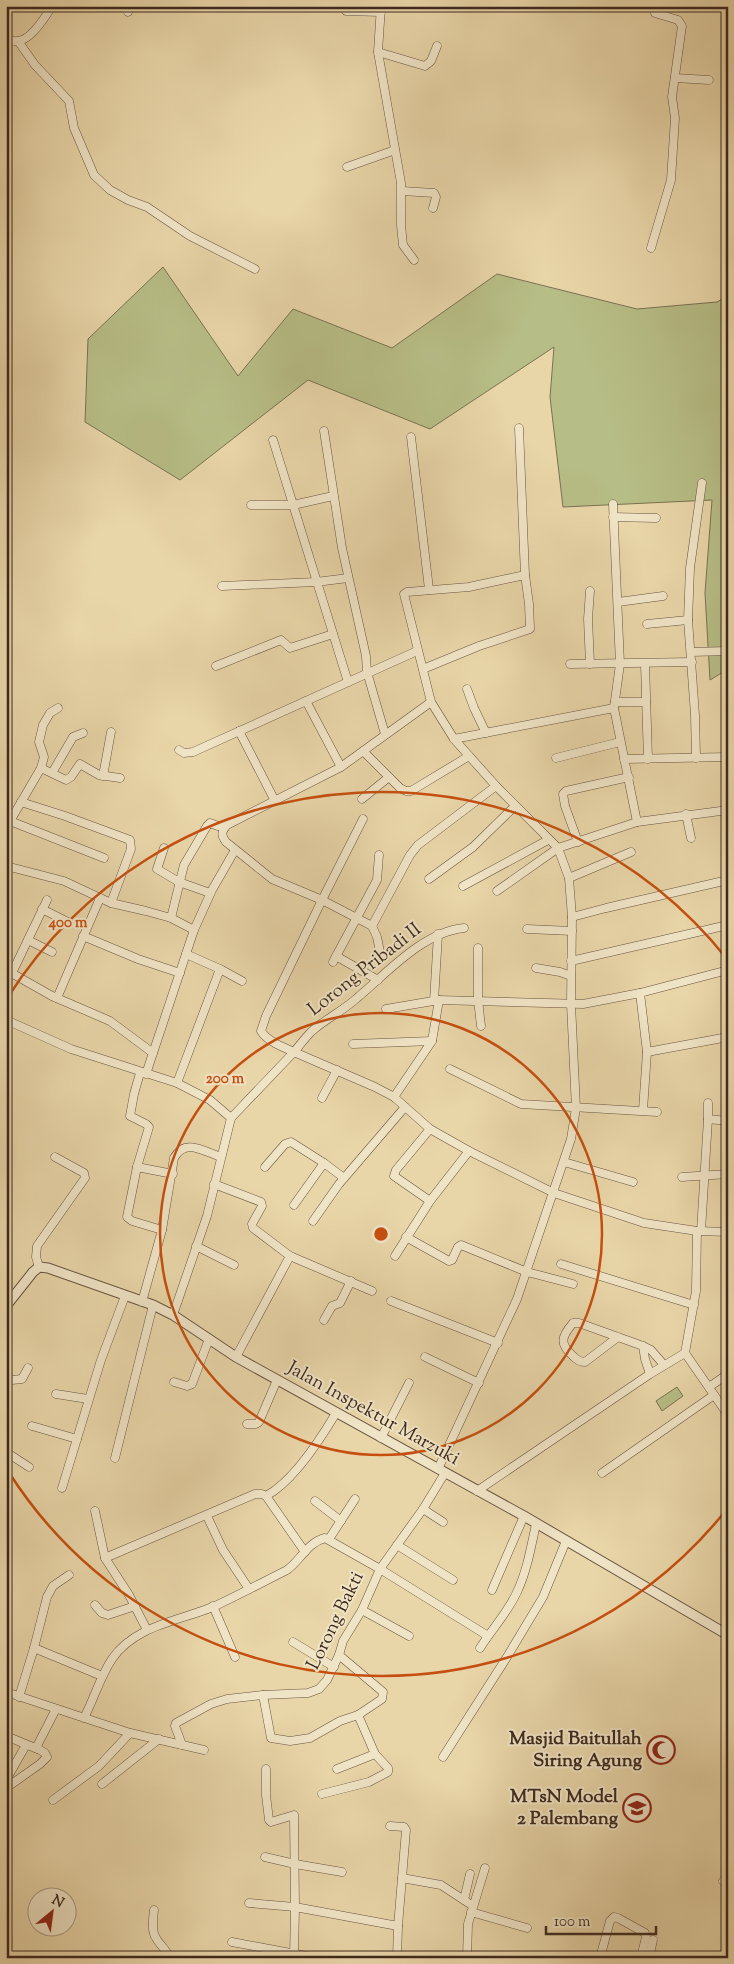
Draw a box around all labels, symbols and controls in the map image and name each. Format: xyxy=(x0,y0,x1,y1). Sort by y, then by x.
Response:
text: 400 m xyxy=(48,913,88,934)
street label: Lorong Pribadi II xyxy=(302,917,428,1023)
text: 200 m xyxy=(206,1069,245,1090)
centre of rings xyxy=(372,1225,390,1243)
street label: Jalan Inspektur Marzuki xyxy=(281,1355,464,1473)
street label: Lorong Bakti xyxy=(301,1567,371,1675)
place label: Masjid Baitullah Siring Agung xyxy=(509,1726,643,1775)
mosque icon: Masjid Baitullah Siring Agung xyxy=(646,1735,676,1765)
place label: MTsN Model 2 Palembang xyxy=(510,1784,619,1833)
school or university icon: MTsN Model 2 Palembang xyxy=(622,1793,652,1823)
north arrow xyxy=(28,1886,78,1936)
text: N xyxy=(48,1891,67,1914)
scale bar xyxy=(546,1904,656,1936)
text: 100 m xyxy=(554,1912,591,1933)

